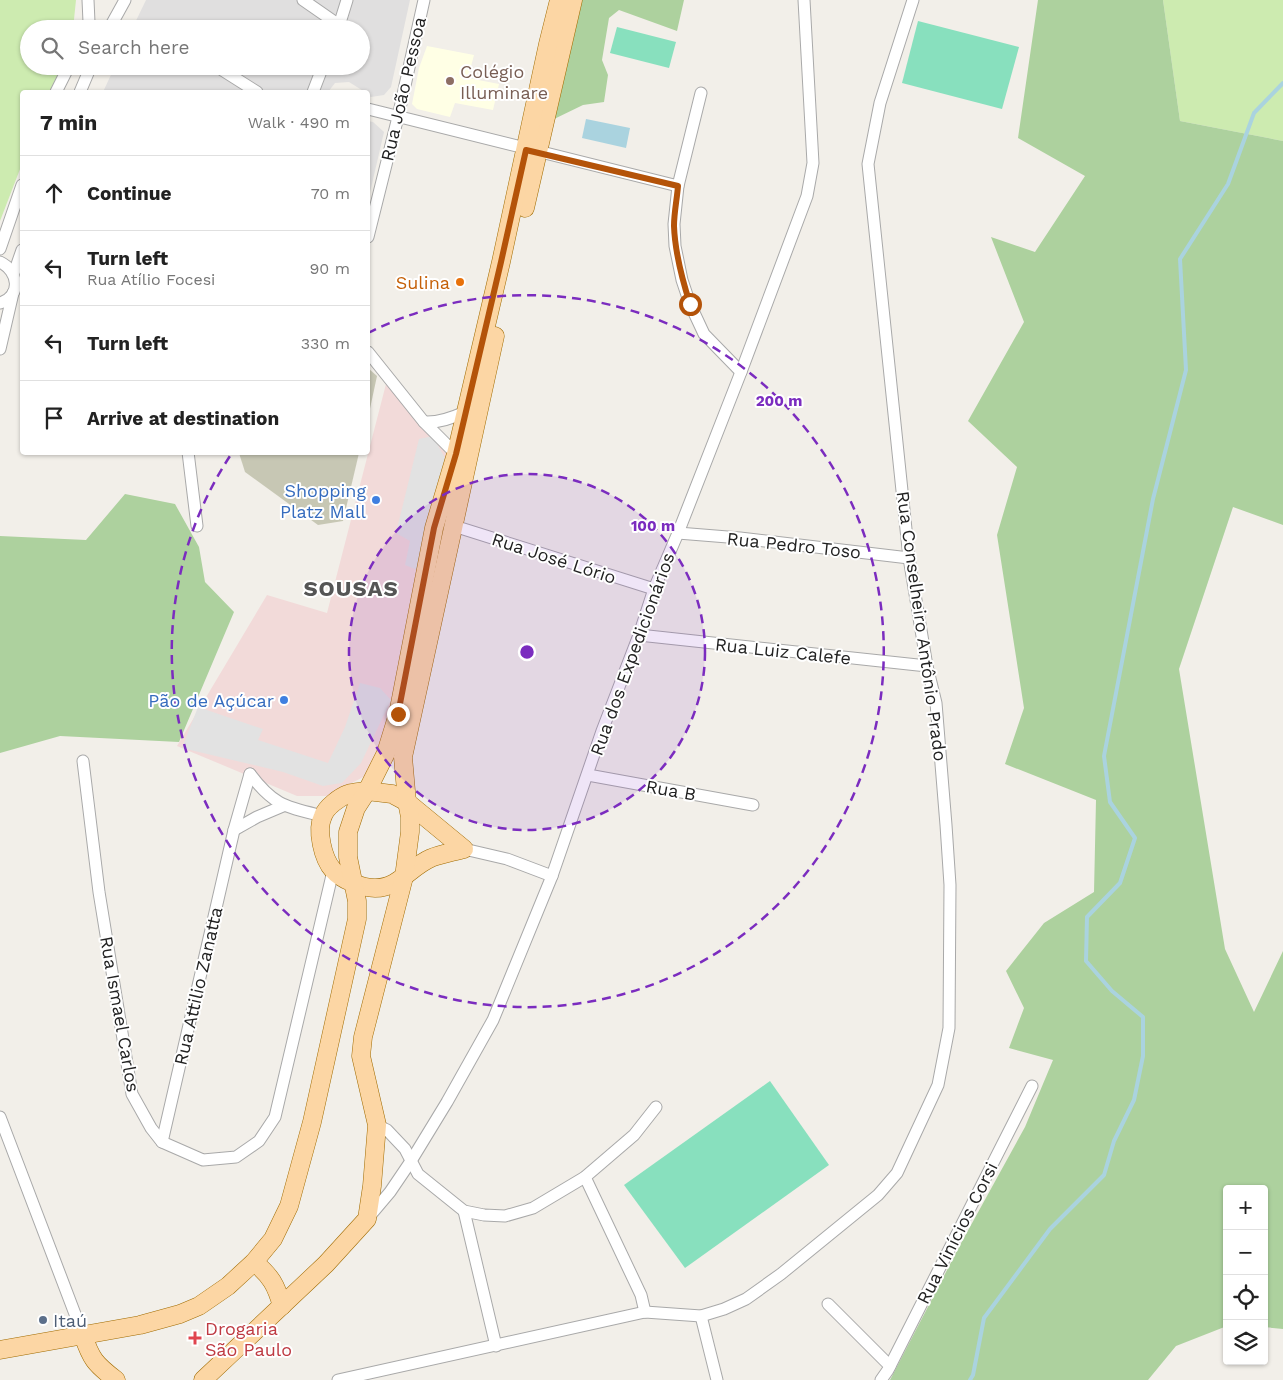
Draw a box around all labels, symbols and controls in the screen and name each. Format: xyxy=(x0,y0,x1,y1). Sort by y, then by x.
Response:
street label: Rua João Pessoa xyxy=(376,15,430,163)
search box xyxy=(20,20,370,75)
icon: search xyxy=(38,34,66,62)
text: Search here xyxy=(78,36,189,59)
place label: Colégio Illuminare xyxy=(460,61,548,103)
marker: Colégio Illuminare xyxy=(444,75,456,87)
text: 7 min xyxy=(40,110,97,135)
text: Walk · 490 m xyxy=(248,113,350,132)
icon: ahead xyxy=(40,179,68,207)
text: Continue xyxy=(87,182,171,205)
text: 70 m xyxy=(311,184,350,203)
text: Turn left xyxy=(87,247,168,270)
icon: left xyxy=(40,254,68,282)
text: 90 m xyxy=(309,259,350,278)
text: Rua Atílio Focesi xyxy=(87,270,215,289)
place label: Sulina xyxy=(396,272,450,293)
marker: Sulina xyxy=(454,276,466,288)
route start xyxy=(679,293,702,316)
icon: left xyxy=(40,329,68,357)
text: Turn left xyxy=(87,332,168,355)
text: 330 m xyxy=(301,334,350,353)
text: 200 m xyxy=(756,392,802,410)
icon: arrive xyxy=(40,404,68,432)
text: Arrive at destination xyxy=(87,407,279,430)
place label: Shopping Platz Mall xyxy=(280,480,366,522)
street label: Rua Conselheiro Antônio Prado xyxy=(893,490,951,762)
marker: Shopping Platz Mall xyxy=(370,494,382,506)
text: 100 m xyxy=(631,517,675,535)
street label: Rua José Lório xyxy=(489,528,619,588)
street label: Rua Pedro Toso xyxy=(726,528,862,562)
street label: Rua dos Expedicionários xyxy=(585,550,679,758)
district label: SOUSAS xyxy=(303,576,399,601)
street label: Rua Luiz Calefe xyxy=(714,633,852,669)
centre of rings xyxy=(518,643,536,661)
place label: Pão de Açúcar xyxy=(148,690,274,711)
marker: Pão de Açúcar xyxy=(278,694,290,706)
route end xyxy=(387,703,410,726)
street label: Rua B xyxy=(644,775,698,805)
street label: Rua Attilio Zanatta xyxy=(170,905,226,1067)
street label: Rua Ismael Carlos xyxy=(96,934,144,1094)
street label: Rua Vinícios Corsi xyxy=(912,1159,1002,1307)
map controls xyxy=(1223,1185,1268,1365)
button: + xyxy=(1223,1185,1268,1230)
button: − xyxy=(1223,1230,1268,1275)
button: locate xyxy=(1223,1275,1268,1320)
place label: Itaú xyxy=(53,1310,87,1331)
marker: Itaú xyxy=(37,1314,49,1326)
place label: Drogaria São Paulo xyxy=(205,1318,292,1360)
button: layers xyxy=(1223,1320,1268,1365)
marker: Drogaria São Paulo xyxy=(189,1332,201,1344)

